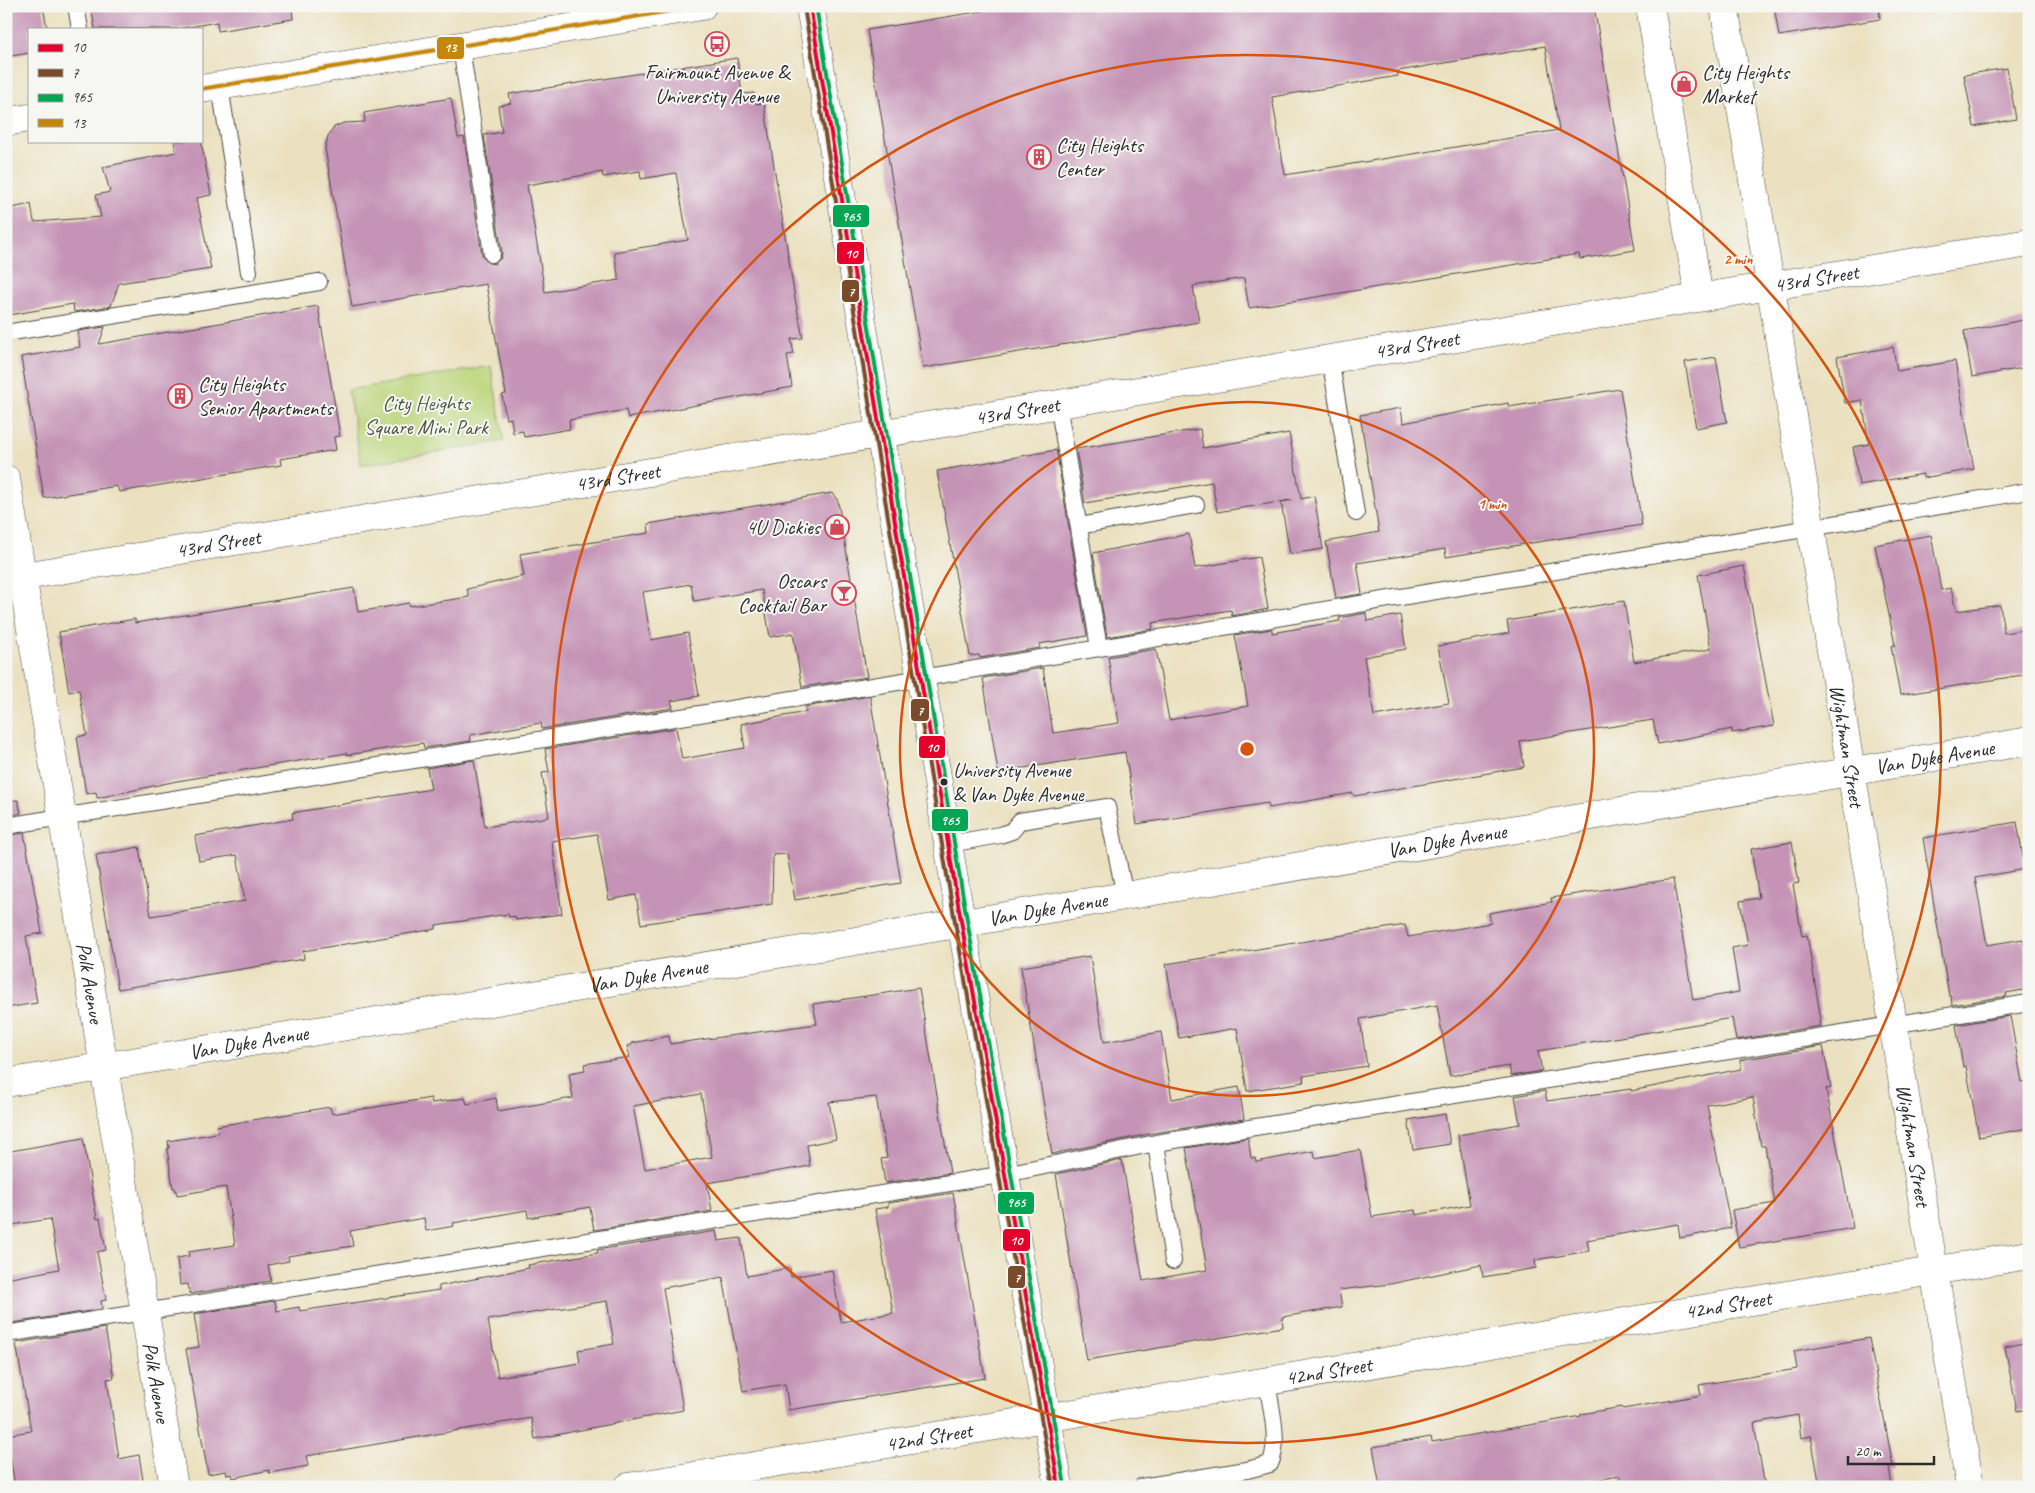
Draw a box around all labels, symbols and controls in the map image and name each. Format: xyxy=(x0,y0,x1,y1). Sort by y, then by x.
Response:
legend xyxy=(28,28,202,142)
bus stop icon: Fairmount Avenue & University Avenue xyxy=(704,31,730,57)
line badge: 13 xyxy=(436,36,465,60)
text: 10 xyxy=(72,38,87,57)
text: 13 xyxy=(444,39,458,56)
place label: Fairmount Avenue & University Avenue xyxy=(645,59,791,109)
place label: City Heights Market xyxy=(1702,59,1791,109)
text: 7 xyxy=(72,64,80,83)
shop icon: City Heights Market xyxy=(1671,71,1697,97)
text: 965 xyxy=(72,88,94,107)
text: 13 xyxy=(72,114,87,133)
place label: City Heights Center xyxy=(1056,132,1145,182)
building icon: City Heights Center xyxy=(1026,144,1052,170)
line badge: 965 xyxy=(832,204,870,228)
text: 965 xyxy=(842,208,862,225)
line badge: 10 xyxy=(836,241,865,265)
text: 10 xyxy=(845,245,859,262)
text: 2 min xyxy=(1724,250,1753,269)
street label: 43rd Street xyxy=(1772,258,1862,298)
line badge: 7 xyxy=(841,279,860,303)
text: 7 xyxy=(848,283,856,300)
street label: 43rd Street xyxy=(1373,325,1463,365)
place label: City Heights Senior Apartments xyxy=(198,371,334,421)
building icon: City Heights Senior Apartments xyxy=(167,383,193,409)
park label: City Heights Square Mini Park xyxy=(364,390,489,440)
street label: 43rd Street xyxy=(973,391,1063,431)
street label: 43rd Street xyxy=(573,457,664,497)
text: 1 min xyxy=(1478,495,1507,514)
place label: 4U Dickies xyxy=(746,514,822,540)
shop icon: 4U Dickies xyxy=(824,514,850,540)
street label: 43rd Street xyxy=(174,524,264,564)
place label: Oscars Cocktail Bar xyxy=(738,568,828,618)
bar icon: Oscars Cocktail Bar xyxy=(831,580,857,606)
street label: Wightman Street xyxy=(1824,683,1870,811)
line badge: 7 xyxy=(910,698,930,722)
text: 7 xyxy=(917,702,925,719)
street label: Van Dyke Avenue xyxy=(1873,734,1997,780)
line badge: 10 xyxy=(918,735,946,759)
text: 10 xyxy=(926,739,940,756)
centre of rings xyxy=(1238,740,1256,758)
place label: University Avenue & Van Dyke Avenue xyxy=(953,758,1085,807)
marker: University Avenue & Van Dyke Avenue xyxy=(939,777,949,787)
line badge: 965 xyxy=(931,808,969,832)
text: 965 xyxy=(941,812,961,829)
street label: Van Dyke Avenue xyxy=(1385,818,1509,864)
street label: Van Dyke Avenue xyxy=(986,886,1110,932)
street label: Polk Avenue xyxy=(71,941,110,1027)
street label: Van Dyke Avenue xyxy=(587,953,711,998)
street label: Van Dyke Avenue xyxy=(187,1020,311,1065)
street label: Wightman Street xyxy=(1890,1082,1937,1211)
line badge: 965 xyxy=(997,1191,1035,1215)
text: 965 xyxy=(1007,1194,1027,1211)
line badge: 10 xyxy=(1002,1228,1031,1252)
text: 10 xyxy=(1010,1232,1024,1249)
line badge: 7 xyxy=(1007,1265,1026,1289)
text: 7 xyxy=(1014,1269,1022,1286)
street label: 42nd Street xyxy=(1683,1285,1775,1325)
street label: Polk Avenue xyxy=(137,1340,176,1427)
street label: 42nd Street xyxy=(1283,1351,1376,1391)
street label: 42nd Street xyxy=(884,1417,976,1457)
scale bar xyxy=(1848,1433,1934,1465)
text: 20 m xyxy=(1855,1442,1882,1461)

